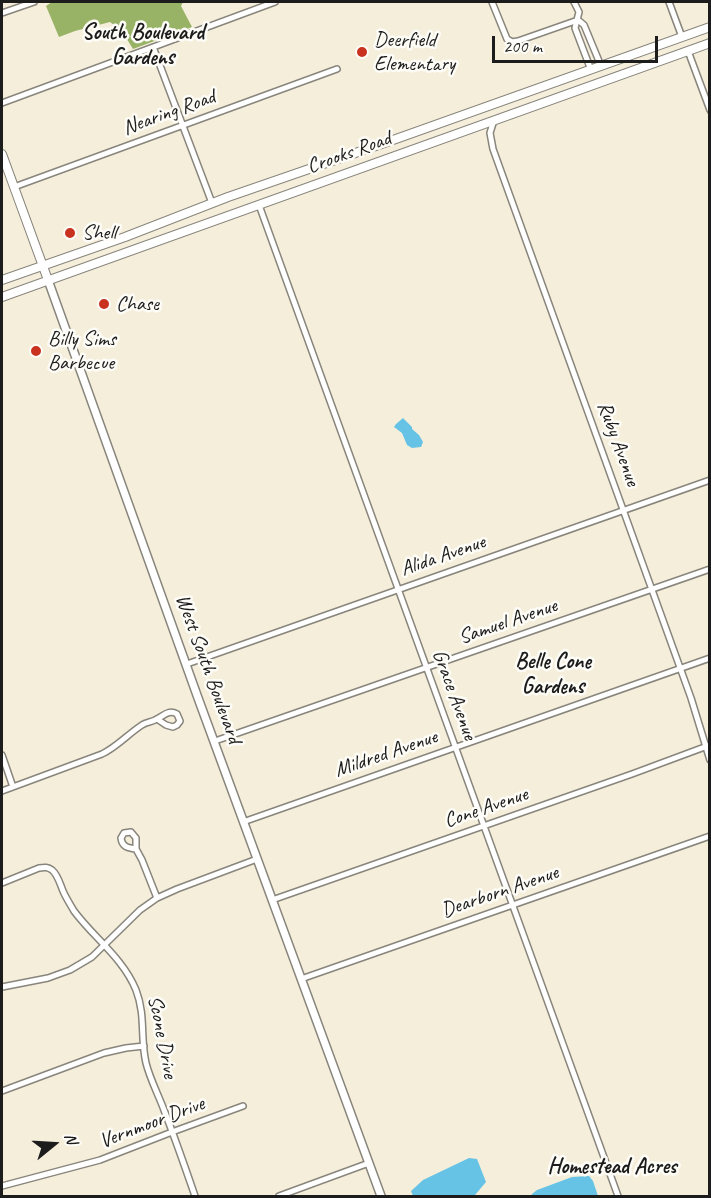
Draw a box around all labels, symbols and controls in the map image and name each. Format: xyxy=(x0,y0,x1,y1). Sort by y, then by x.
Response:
district label: South Boulevard Gardens xyxy=(82,20,204,72)
scale bar xyxy=(495,24,662,62)
place label: Deerfield Elementary xyxy=(374,27,455,77)
text: 200 m xyxy=(503,35,542,57)
marker: Deerfield Elementary xyxy=(355,45,369,59)
street label: Nearing Road xyxy=(119,85,219,141)
street label: Crooks Road xyxy=(304,126,394,180)
place label: Shell xyxy=(82,220,116,246)
marker: Shell xyxy=(63,226,77,240)
place label: Chase xyxy=(116,291,159,317)
marker: Chase xyxy=(97,297,111,311)
place label: Billy Sims Barbecue xyxy=(48,326,116,376)
marker: Billy Sims Barbecue xyxy=(29,344,43,358)
street label: Ruby Avenue xyxy=(591,398,645,490)
street label: Alida Avenue xyxy=(397,530,489,582)
street label: West South Boulevard xyxy=(169,591,247,747)
street label: Samuel Avenue xyxy=(455,593,561,651)
street label: Grace Avenue xyxy=(426,646,482,744)
district label: Belle Cone Gardens xyxy=(515,649,591,700)
street label: Mildred Avenue xyxy=(331,725,441,783)
street label: Cone Avenue xyxy=(441,782,531,834)
street label: Dearborn Avenue xyxy=(438,860,562,924)
street label: Scone Drive xyxy=(142,994,182,1080)
street label: Vernmoor Drive xyxy=(96,1091,208,1155)
north arrow xyxy=(24,1114,84,1174)
text: N xyxy=(60,1131,82,1146)
district label: Homestead Acres xyxy=(548,1154,676,1180)

